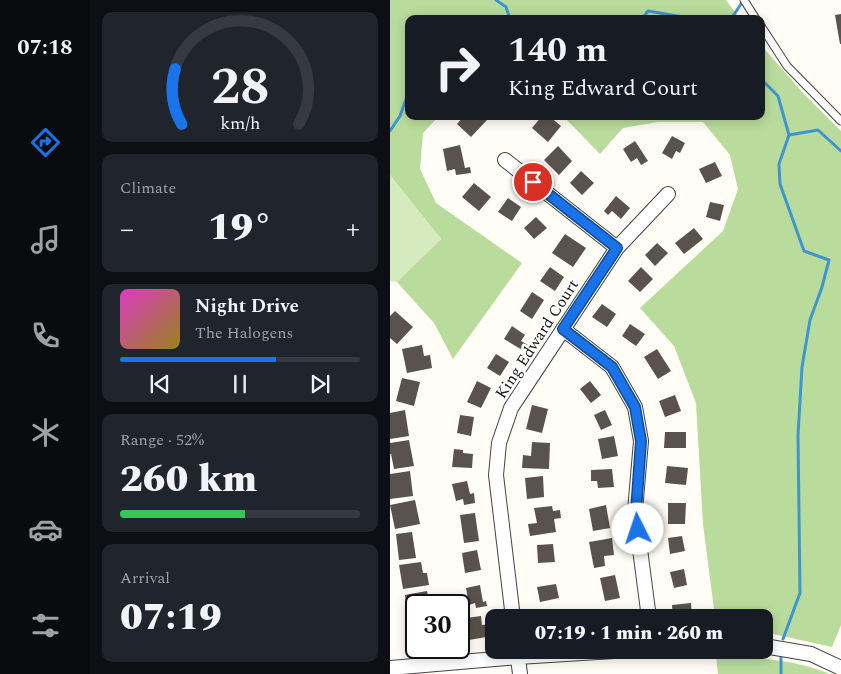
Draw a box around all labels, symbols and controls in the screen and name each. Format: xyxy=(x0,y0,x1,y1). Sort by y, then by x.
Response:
text: 140 m xyxy=(508,24,607,77)
text: 07:18 xyxy=(17,31,73,64)
icon: right xyxy=(425,35,490,100)
text: 28 xyxy=(211,48,269,127)
text: King Edward Court xyxy=(508,72,698,105)
text: km/h xyxy=(220,110,260,137)
icon: directions xyxy=(28,125,63,160)
pin xyxy=(512,161,554,203)
icon: arrive xyxy=(519,168,547,196)
text: Climate xyxy=(120,176,176,200)
text: 19° xyxy=(208,199,272,257)
text: − xyxy=(120,208,134,251)
text: + xyxy=(346,208,360,251)
icon: music xyxy=(28,222,63,257)
street label: King Edward Court xyxy=(489,274,585,403)
text: Night Drive xyxy=(195,292,299,321)
icon: phone xyxy=(28,318,63,353)
text: The Halogens xyxy=(195,321,293,345)
icon: previous xyxy=(146,370,174,398)
icon: pause xyxy=(226,370,254,398)
icon: next xyxy=(306,370,334,398)
icon: climate xyxy=(28,415,63,450)
text: Range · 52% xyxy=(120,428,204,452)
text: 260 km xyxy=(120,451,257,509)
position arrow xyxy=(611,502,663,554)
icon: car xyxy=(28,512,63,547)
text: Arrival xyxy=(120,566,170,590)
text: 07:19 xyxy=(120,589,222,647)
speed limit sign: 30 xyxy=(405,594,470,659)
icon: filters xyxy=(28,608,63,643)
text: 07:19 · 1 min · 260 m xyxy=(535,619,723,648)

